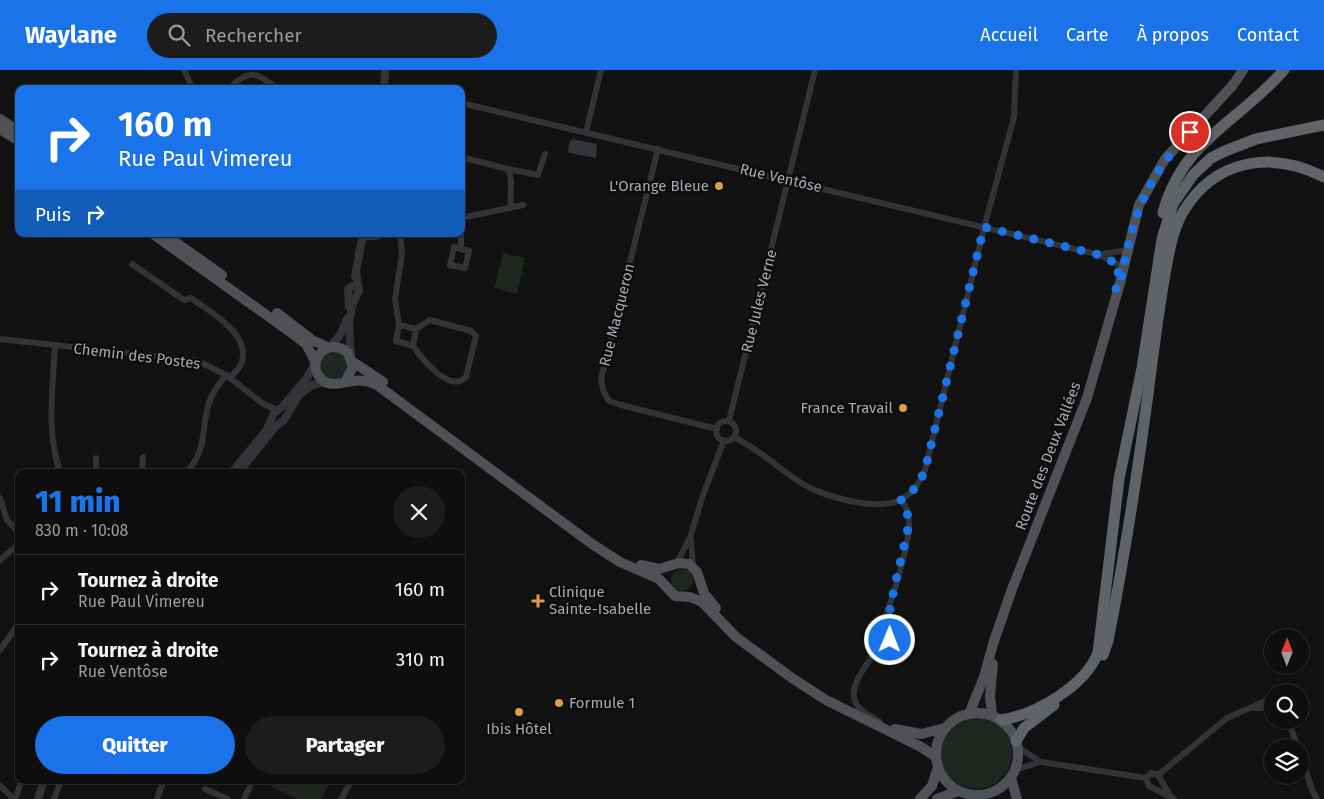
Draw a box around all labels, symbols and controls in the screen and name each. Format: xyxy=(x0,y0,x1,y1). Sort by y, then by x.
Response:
search box xyxy=(147,13,497,58)
text: Waylane xyxy=(25,21,117,49)
icon: search xyxy=(165,21,193,49)
text: Rechercher xyxy=(205,24,302,47)
text: Accueil xyxy=(980,24,1038,46)
text: Carte xyxy=(1066,24,1109,46)
text: À propos xyxy=(1137,24,1209,46)
text: Contact xyxy=(1237,24,1299,46)
text: 160 m xyxy=(118,103,212,145)
icon: right xyxy=(35,105,100,170)
pin xyxy=(1169,111,1211,153)
icon: arrive xyxy=(1176,118,1204,146)
text: Rue Paul Vimereu xyxy=(118,145,292,172)
street label: Rue Ventôse xyxy=(738,160,824,196)
place label: L'Orange Bleue xyxy=(609,177,709,195)
marker: L'Orange Bleue xyxy=(713,180,725,192)
icon: right xyxy=(81,200,109,228)
text: Puis xyxy=(35,203,71,226)
street label: Rue Jules Verne xyxy=(737,248,781,354)
street label: Rue Macqueron xyxy=(596,262,638,368)
street label: Chemin des Postes xyxy=(73,339,201,373)
street label: Route des Deux Vallées xyxy=(1011,379,1085,533)
place label: France Travail xyxy=(800,399,894,417)
marker: France Travail xyxy=(897,402,909,414)
text: 11 min xyxy=(35,484,121,520)
button: close xyxy=(393,486,445,538)
text: 830 m · 10:08 xyxy=(35,521,128,540)
text: Tournez à droite xyxy=(78,569,219,592)
icon: right xyxy=(35,576,63,604)
text: 160 m xyxy=(395,578,445,601)
place label: Clinique Sainte-Isabelle xyxy=(549,583,651,618)
text: Rue Paul Vimereu xyxy=(78,592,205,611)
marker: Clinique Sainte-Isabelle xyxy=(531,594,545,608)
position arrow xyxy=(863,613,915,665)
north arrow xyxy=(1264,629,1309,674)
map controls xyxy=(1264,629,1309,784)
text: Tournez à droite xyxy=(78,639,219,662)
icon: right xyxy=(35,646,63,674)
text: 310 m xyxy=(396,648,445,671)
text: Rue Ventôse xyxy=(78,662,168,681)
button: search xyxy=(1264,684,1309,729)
place label: Formule 1 xyxy=(569,694,635,712)
marker: Formule 1 xyxy=(553,697,565,709)
marker: Ibis Hôtel xyxy=(513,706,525,718)
button: Quitter xyxy=(35,716,235,774)
button: Partager xyxy=(245,716,445,774)
place label: Ibis Hôtel xyxy=(486,720,552,738)
button: layers xyxy=(1264,739,1309,784)

